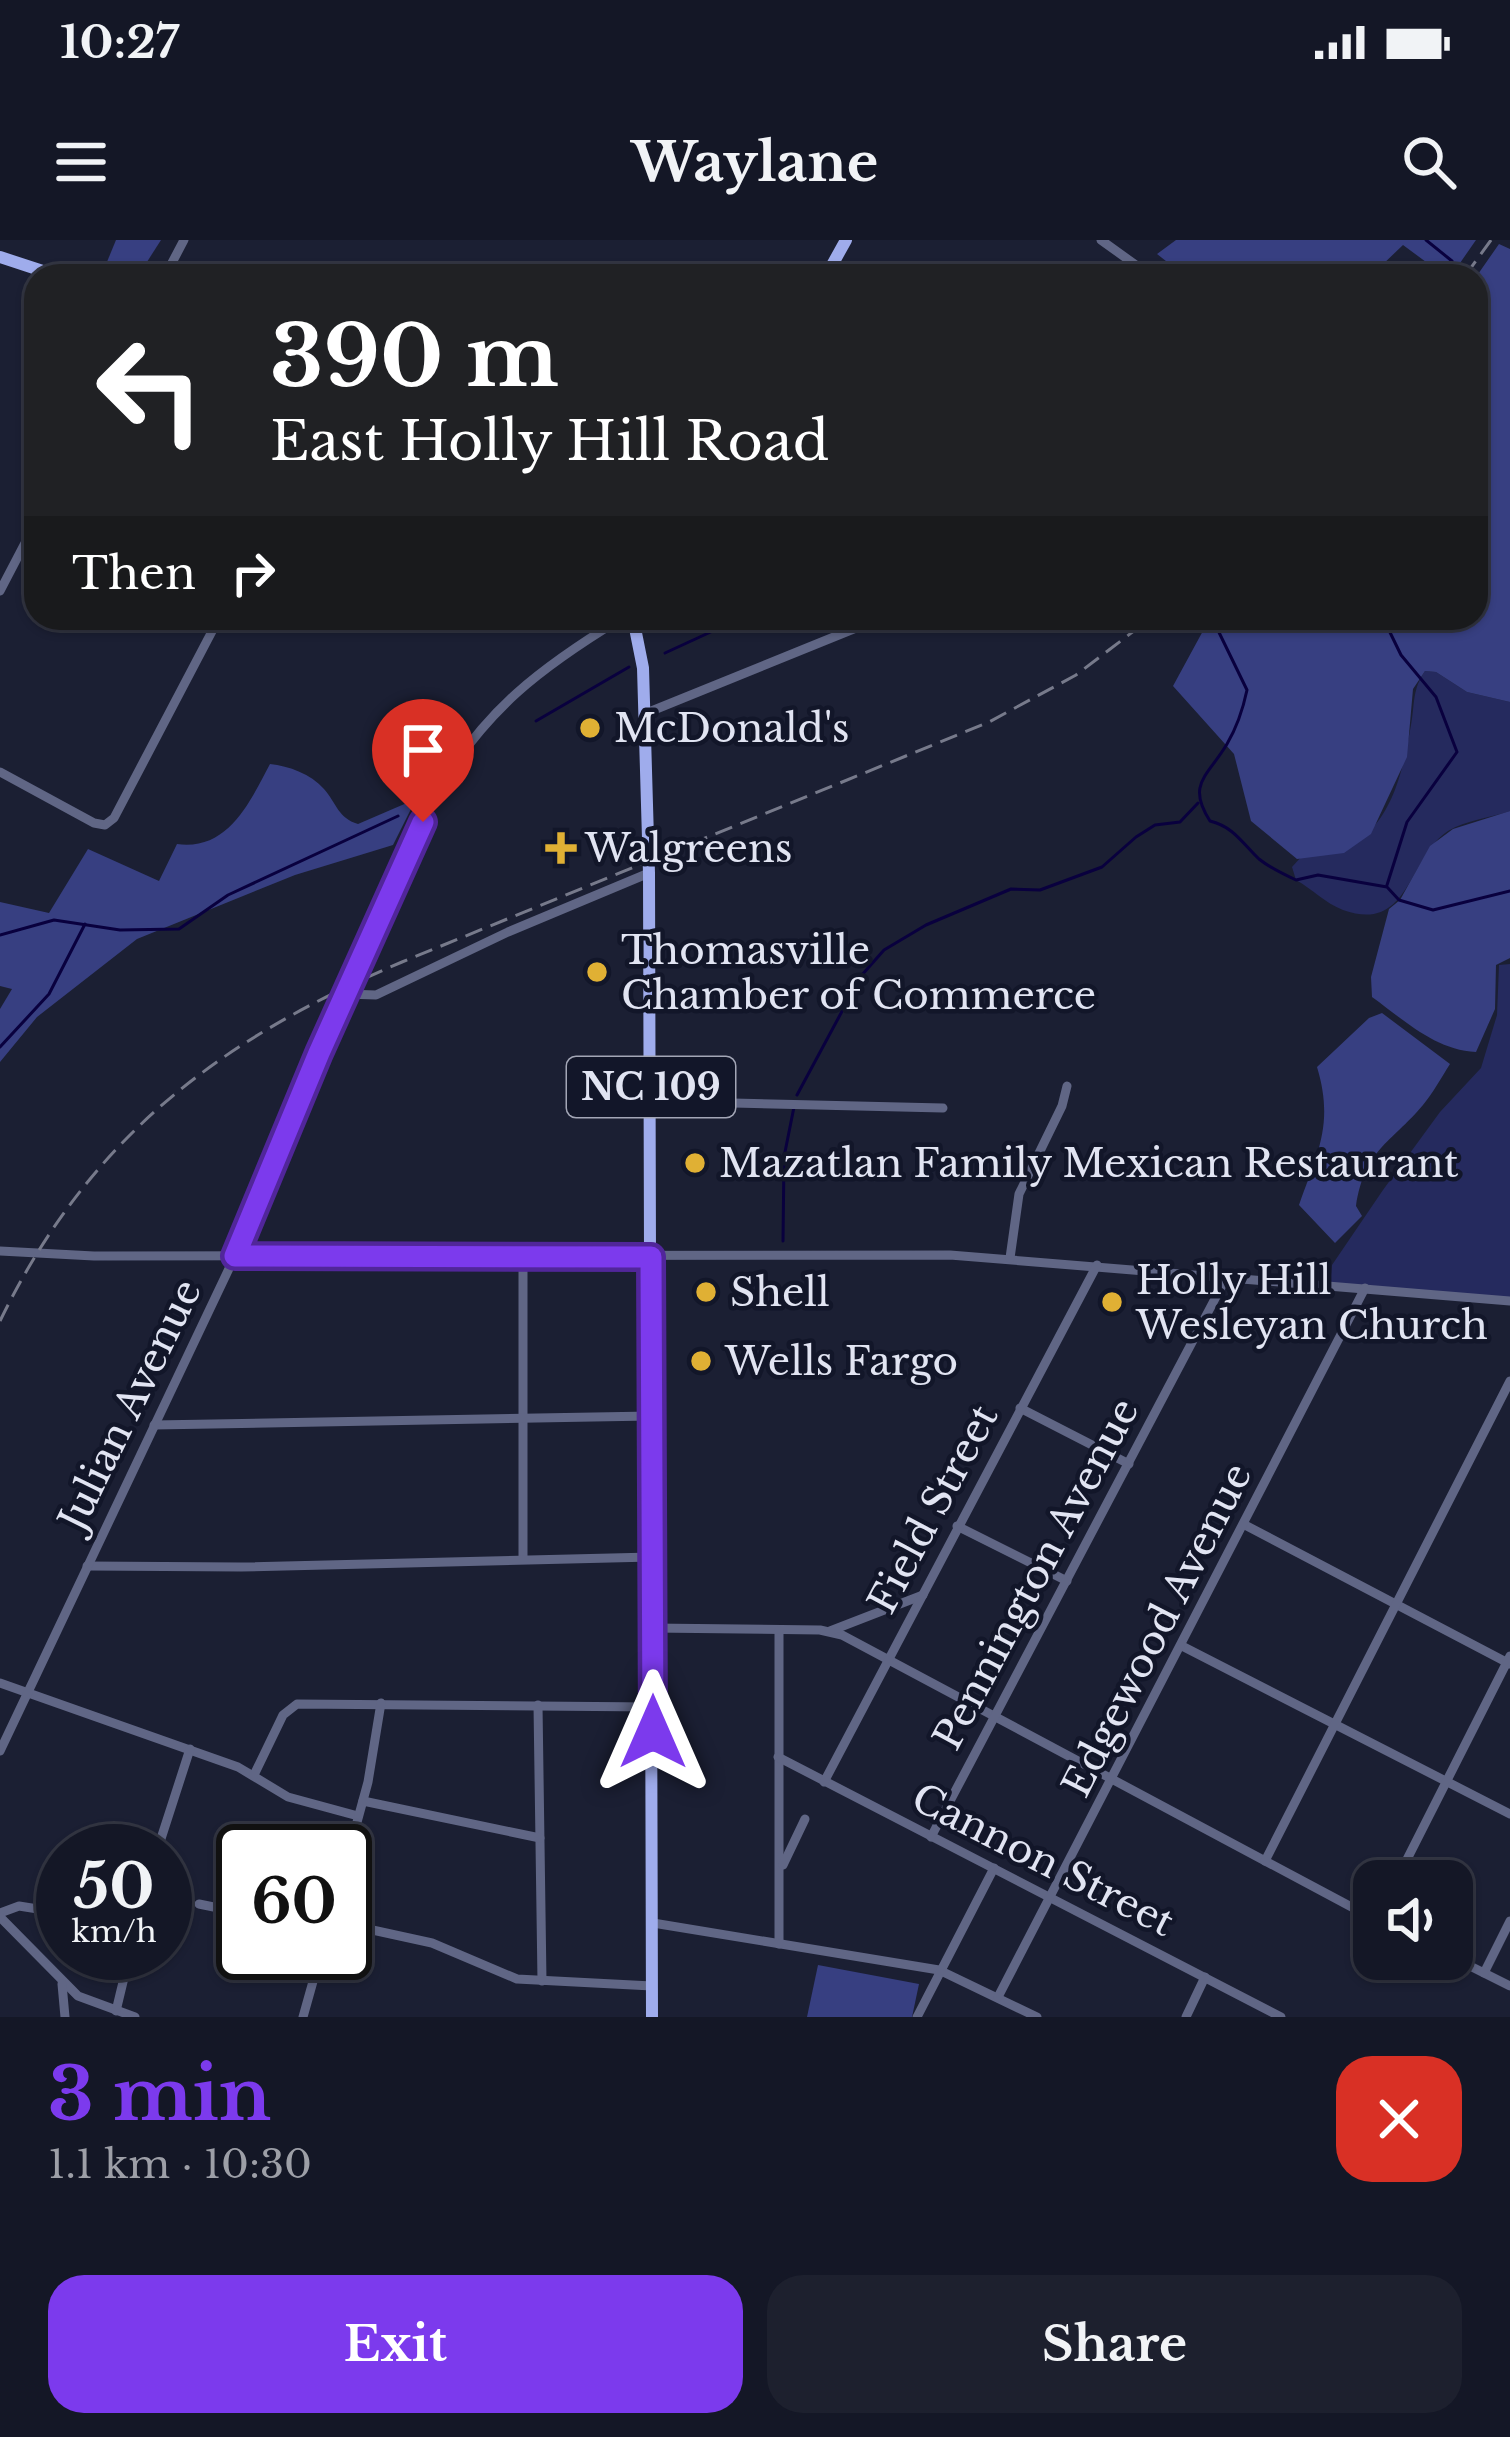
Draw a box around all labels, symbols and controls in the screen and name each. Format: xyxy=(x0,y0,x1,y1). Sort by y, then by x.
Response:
text: 10:27 xyxy=(60,14,179,70)
icon: menu xyxy=(48,129,114,195)
text: Waylane xyxy=(632,129,878,196)
icon: search xyxy=(1396,129,1462,195)
text: 390 m xyxy=(270,305,559,409)
icon: left xyxy=(72,312,228,468)
text: East Holly Hill Road xyxy=(270,408,829,475)
icon: right xyxy=(220,540,286,606)
text: Then xyxy=(72,545,196,601)
pin xyxy=(372,699,474,822)
place label: McDonald's xyxy=(614,704,849,753)
marker: McDonald's xyxy=(577,715,603,741)
icon: arrive xyxy=(390,717,456,783)
place label: Walgreens xyxy=(584,824,793,873)
marker: Walgreens xyxy=(548,835,574,861)
place label: Thomasville Chamber of Commerce xyxy=(621,926,1096,1020)
marker: Thomasville Chamber of Commerce xyxy=(584,959,610,985)
road number: NC 109 xyxy=(567,1057,735,1117)
place label: Mazatlan Family Mexican Restaurant xyxy=(719,1139,1459,1188)
marker: Mazatlan Family Mexican Restaurant xyxy=(682,1150,708,1176)
place label: Holly Hill Wesleyan Church xyxy=(1135,1256,1488,1350)
place label: Shell xyxy=(730,1268,830,1317)
street label: Julian Avenue xyxy=(46,1271,212,1543)
marker: Shell xyxy=(693,1279,719,1305)
marker: Holly Hill Wesleyan Church xyxy=(1099,1289,1125,1315)
place label: Wells Fargo xyxy=(724,1337,958,1386)
marker: Wells Fargo xyxy=(688,1348,714,1374)
street label: Pennington Avenue xyxy=(923,1390,1149,1758)
street label: Field Street xyxy=(858,1396,1009,1622)
street label: Edgewood Avenue xyxy=(1052,1455,1262,1805)
position arrow xyxy=(590,1669,716,1795)
street label: Cannon Street xyxy=(904,1773,1182,1947)
speed limit sign: 60 xyxy=(216,1824,372,1980)
text: 50 xyxy=(74,1850,155,1924)
map controls xyxy=(1353,1860,1473,1980)
button: sound xyxy=(1353,1860,1473,1980)
text: km/h xyxy=(71,1913,157,1950)
text: 3 min xyxy=(48,2050,271,2139)
button: close xyxy=(1336,2056,1462,2182)
text: 1.1 km · 10:30 xyxy=(48,2140,312,2189)
button: Exit xyxy=(48,2275,743,2413)
button: Share xyxy=(767,2275,1462,2413)

